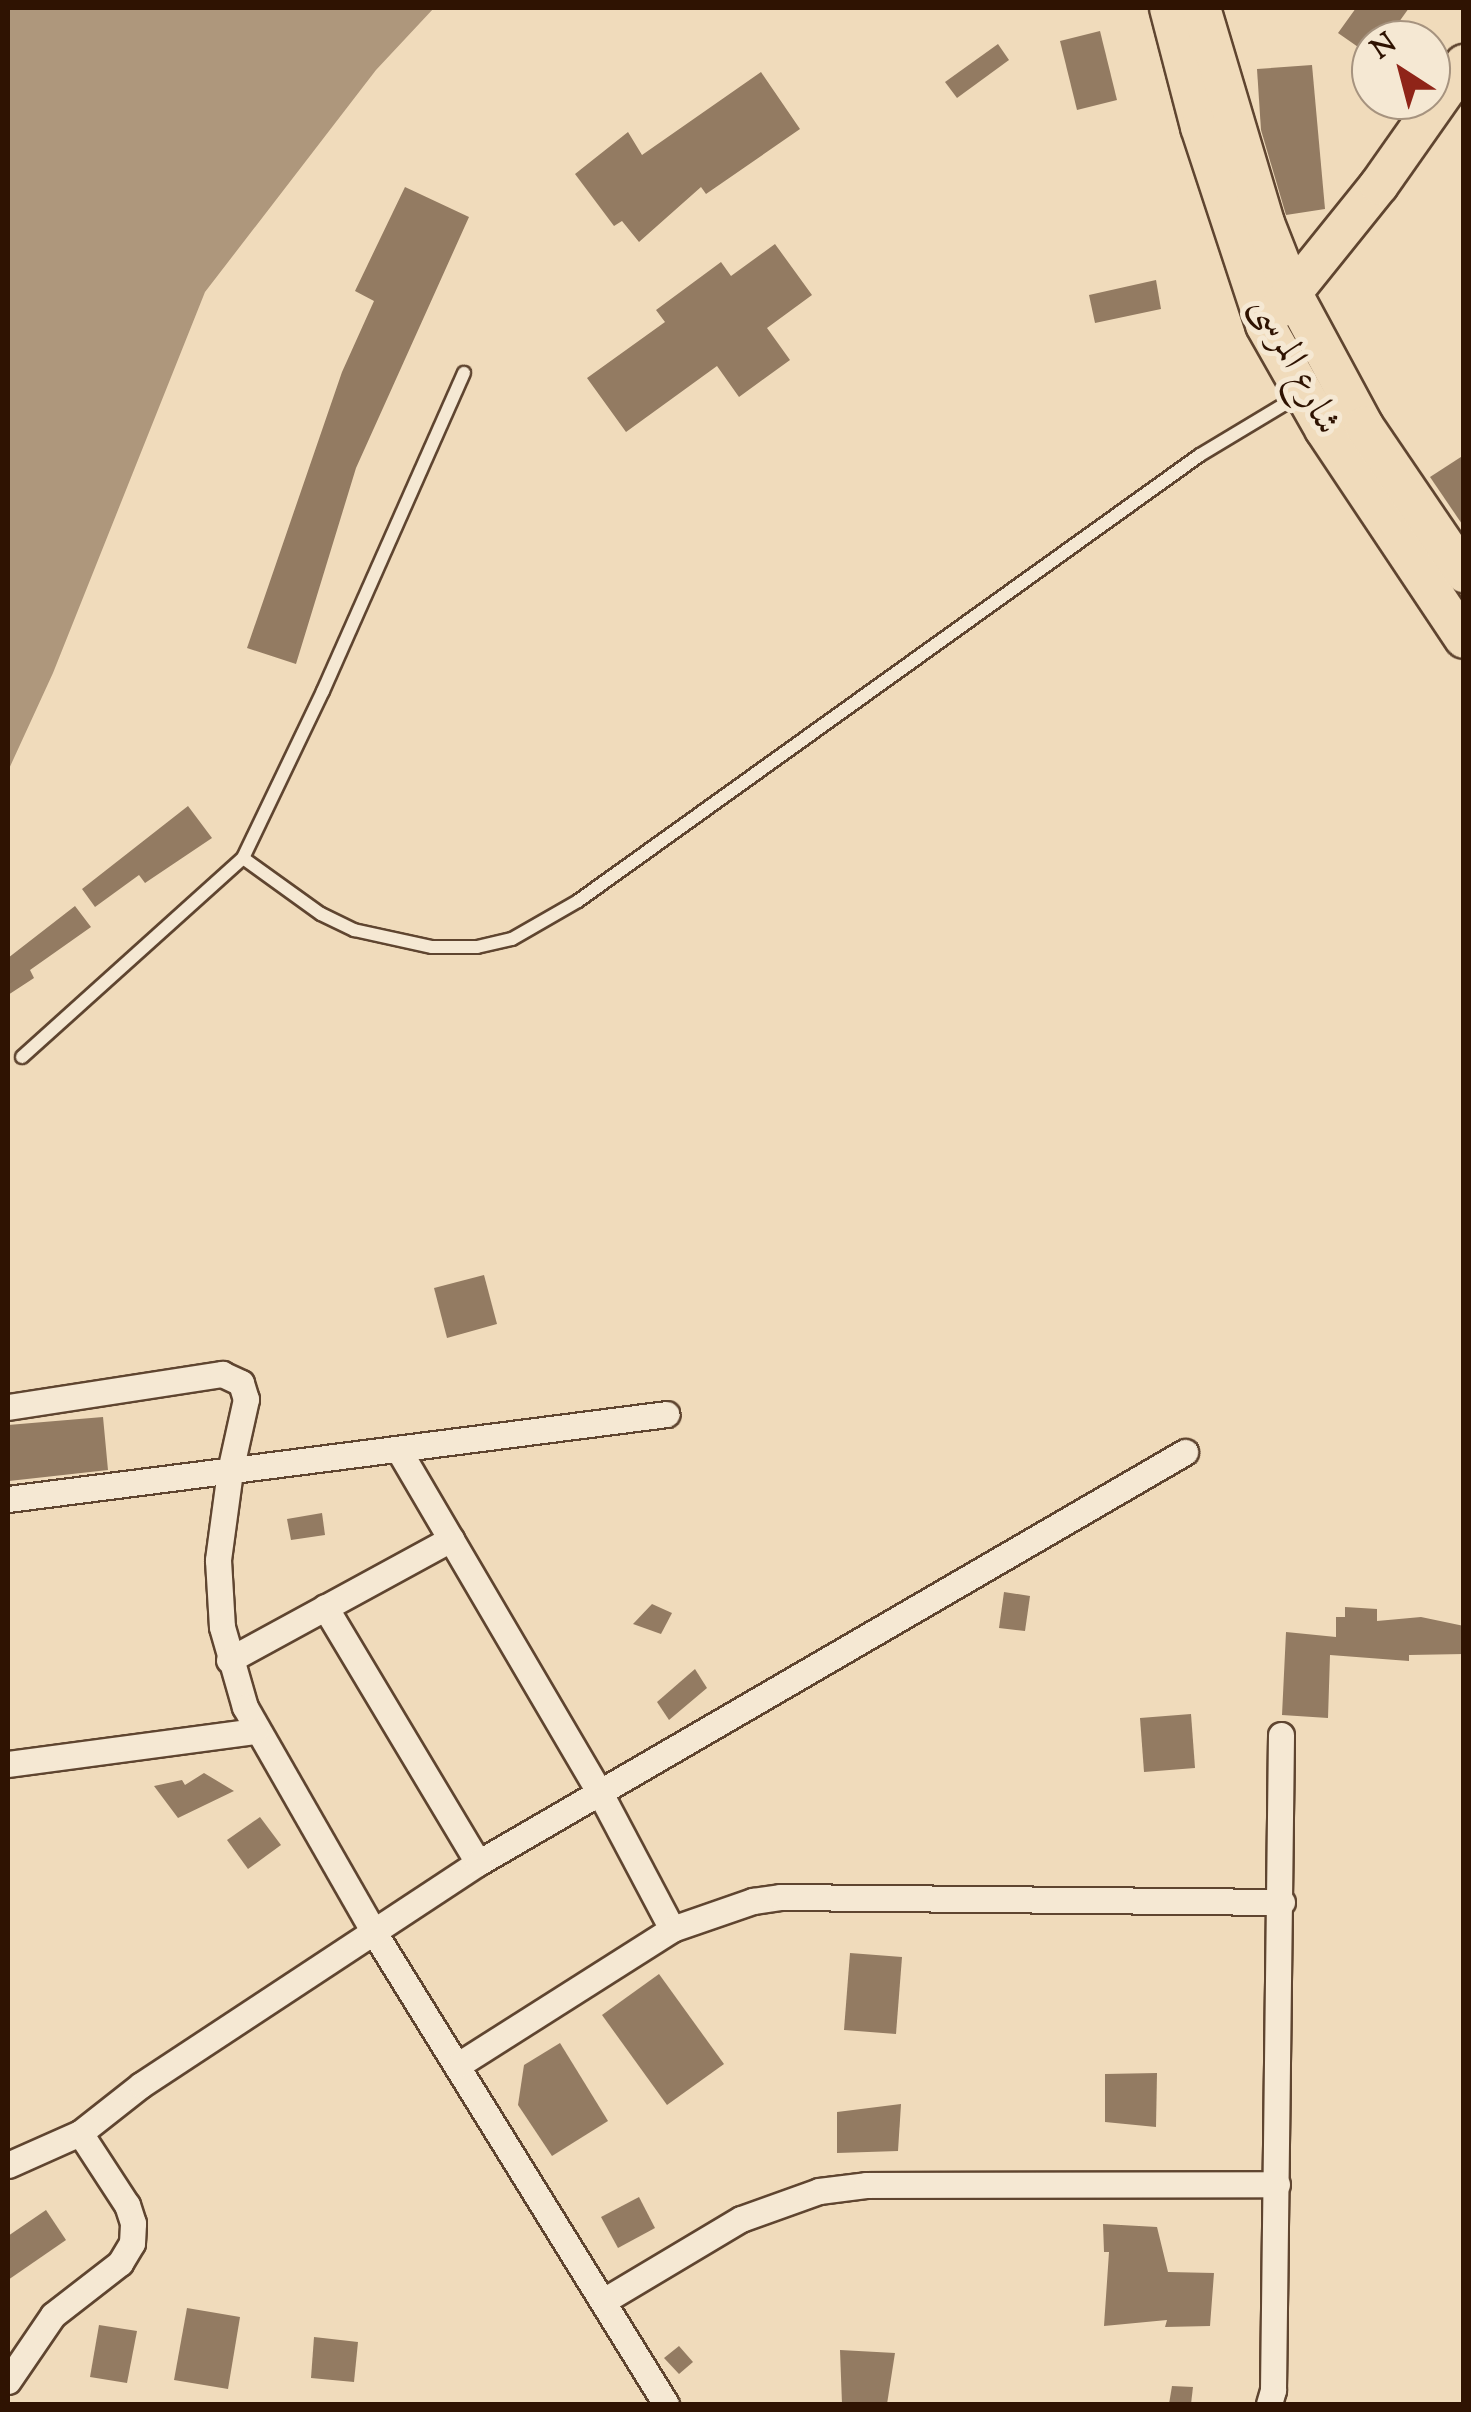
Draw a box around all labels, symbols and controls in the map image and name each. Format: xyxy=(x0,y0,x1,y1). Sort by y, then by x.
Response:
north arrow xyxy=(1351,20,1451,120)
text: N xyxy=(1364,25,1405,70)
street label: شارع المرسى xyxy=(1240,289,1348,443)

